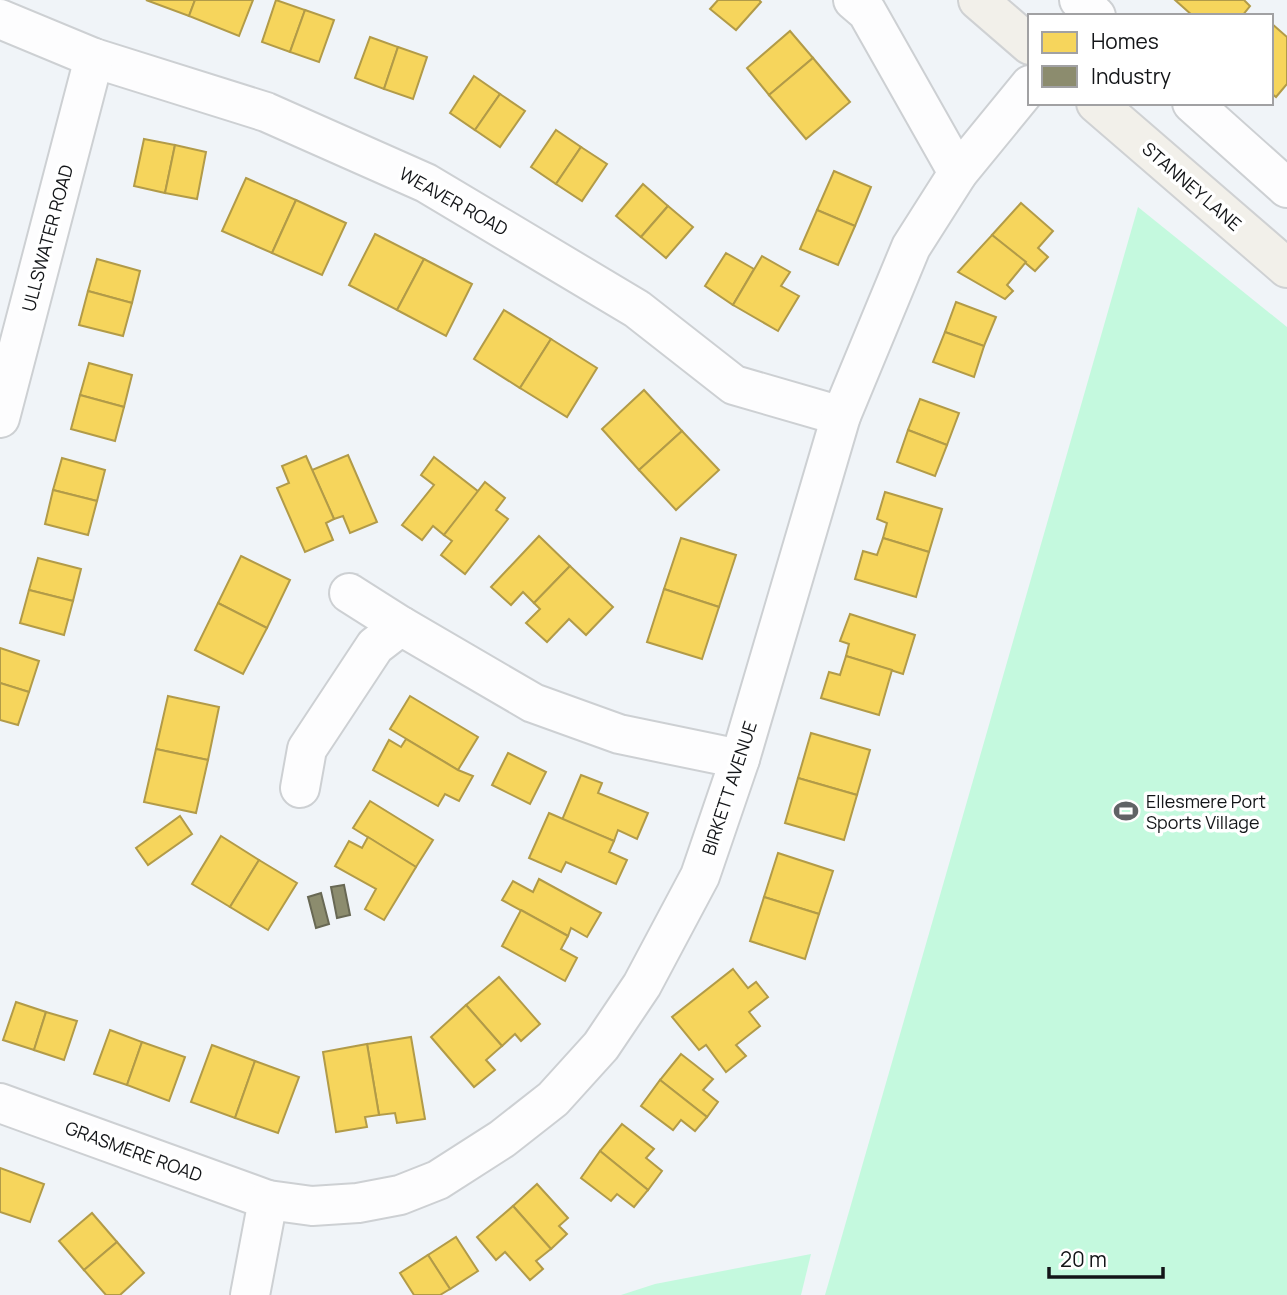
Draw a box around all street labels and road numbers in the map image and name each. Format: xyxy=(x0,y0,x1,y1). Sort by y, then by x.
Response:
street label: STANNEY LANE xyxy=(1137,136,1247,236)
street label: WEAVER ROAD xyxy=(395,161,513,241)
street label: ULLSWATER ROAD xyxy=(16,162,78,314)
street label: BIRKETT AVENUE xyxy=(696,718,762,858)
street label: GRASMERE ROAD xyxy=(62,1115,206,1187)

